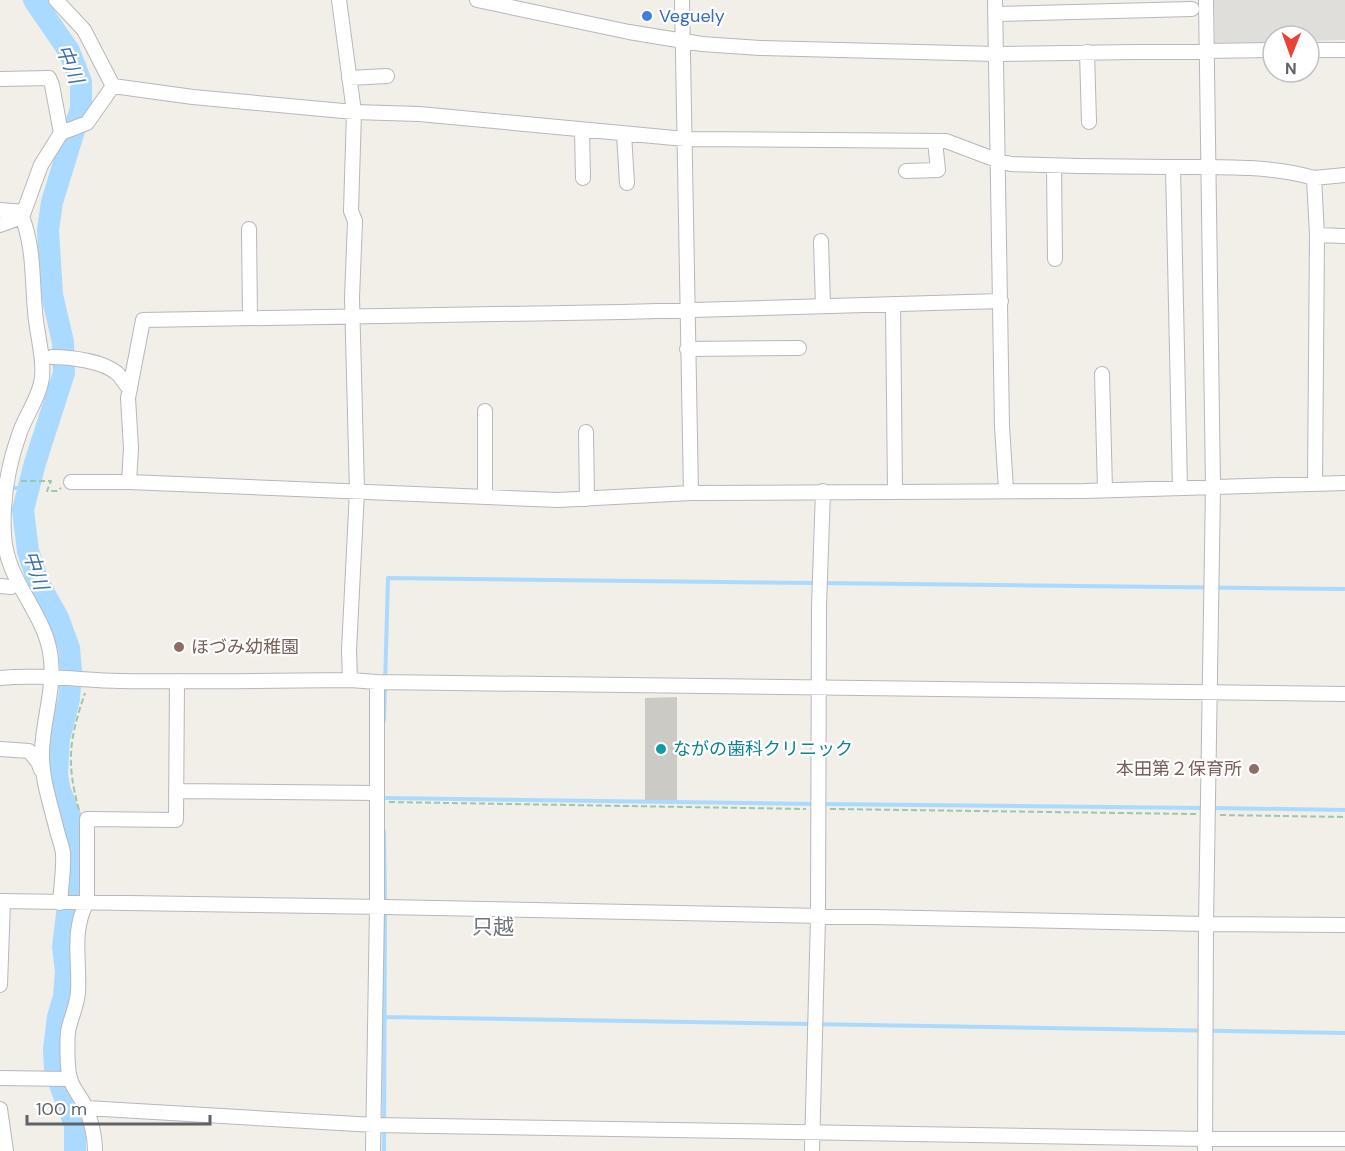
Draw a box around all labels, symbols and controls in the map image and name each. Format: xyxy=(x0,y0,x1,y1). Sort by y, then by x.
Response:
place label: Veguely xyxy=(659,4,725,28)
marker: Veguely xyxy=(640,9,654,23)
north arrow xyxy=(1261,24,1321,84)
water label: 中川 xyxy=(50,41,90,89)
text: N xyxy=(1285,58,1297,79)
water label: 中川 xyxy=(17,547,55,595)
place label: ほづみ幼稚園 xyxy=(191,635,299,659)
marker: ほづみ幼稚園 xyxy=(172,640,186,654)
place label: ながの歯科クリニック xyxy=(673,737,853,761)
marker: ながの歯科クリニック xyxy=(654,742,668,756)
place label: 本田第２保育所 xyxy=(1116,757,1242,781)
marker: 本田第２保育所 xyxy=(1247,762,1261,776)
district label: 只越 xyxy=(472,913,514,941)
scale bar xyxy=(27,1088,210,1126)
text: 100 m xyxy=(36,1097,87,1121)

